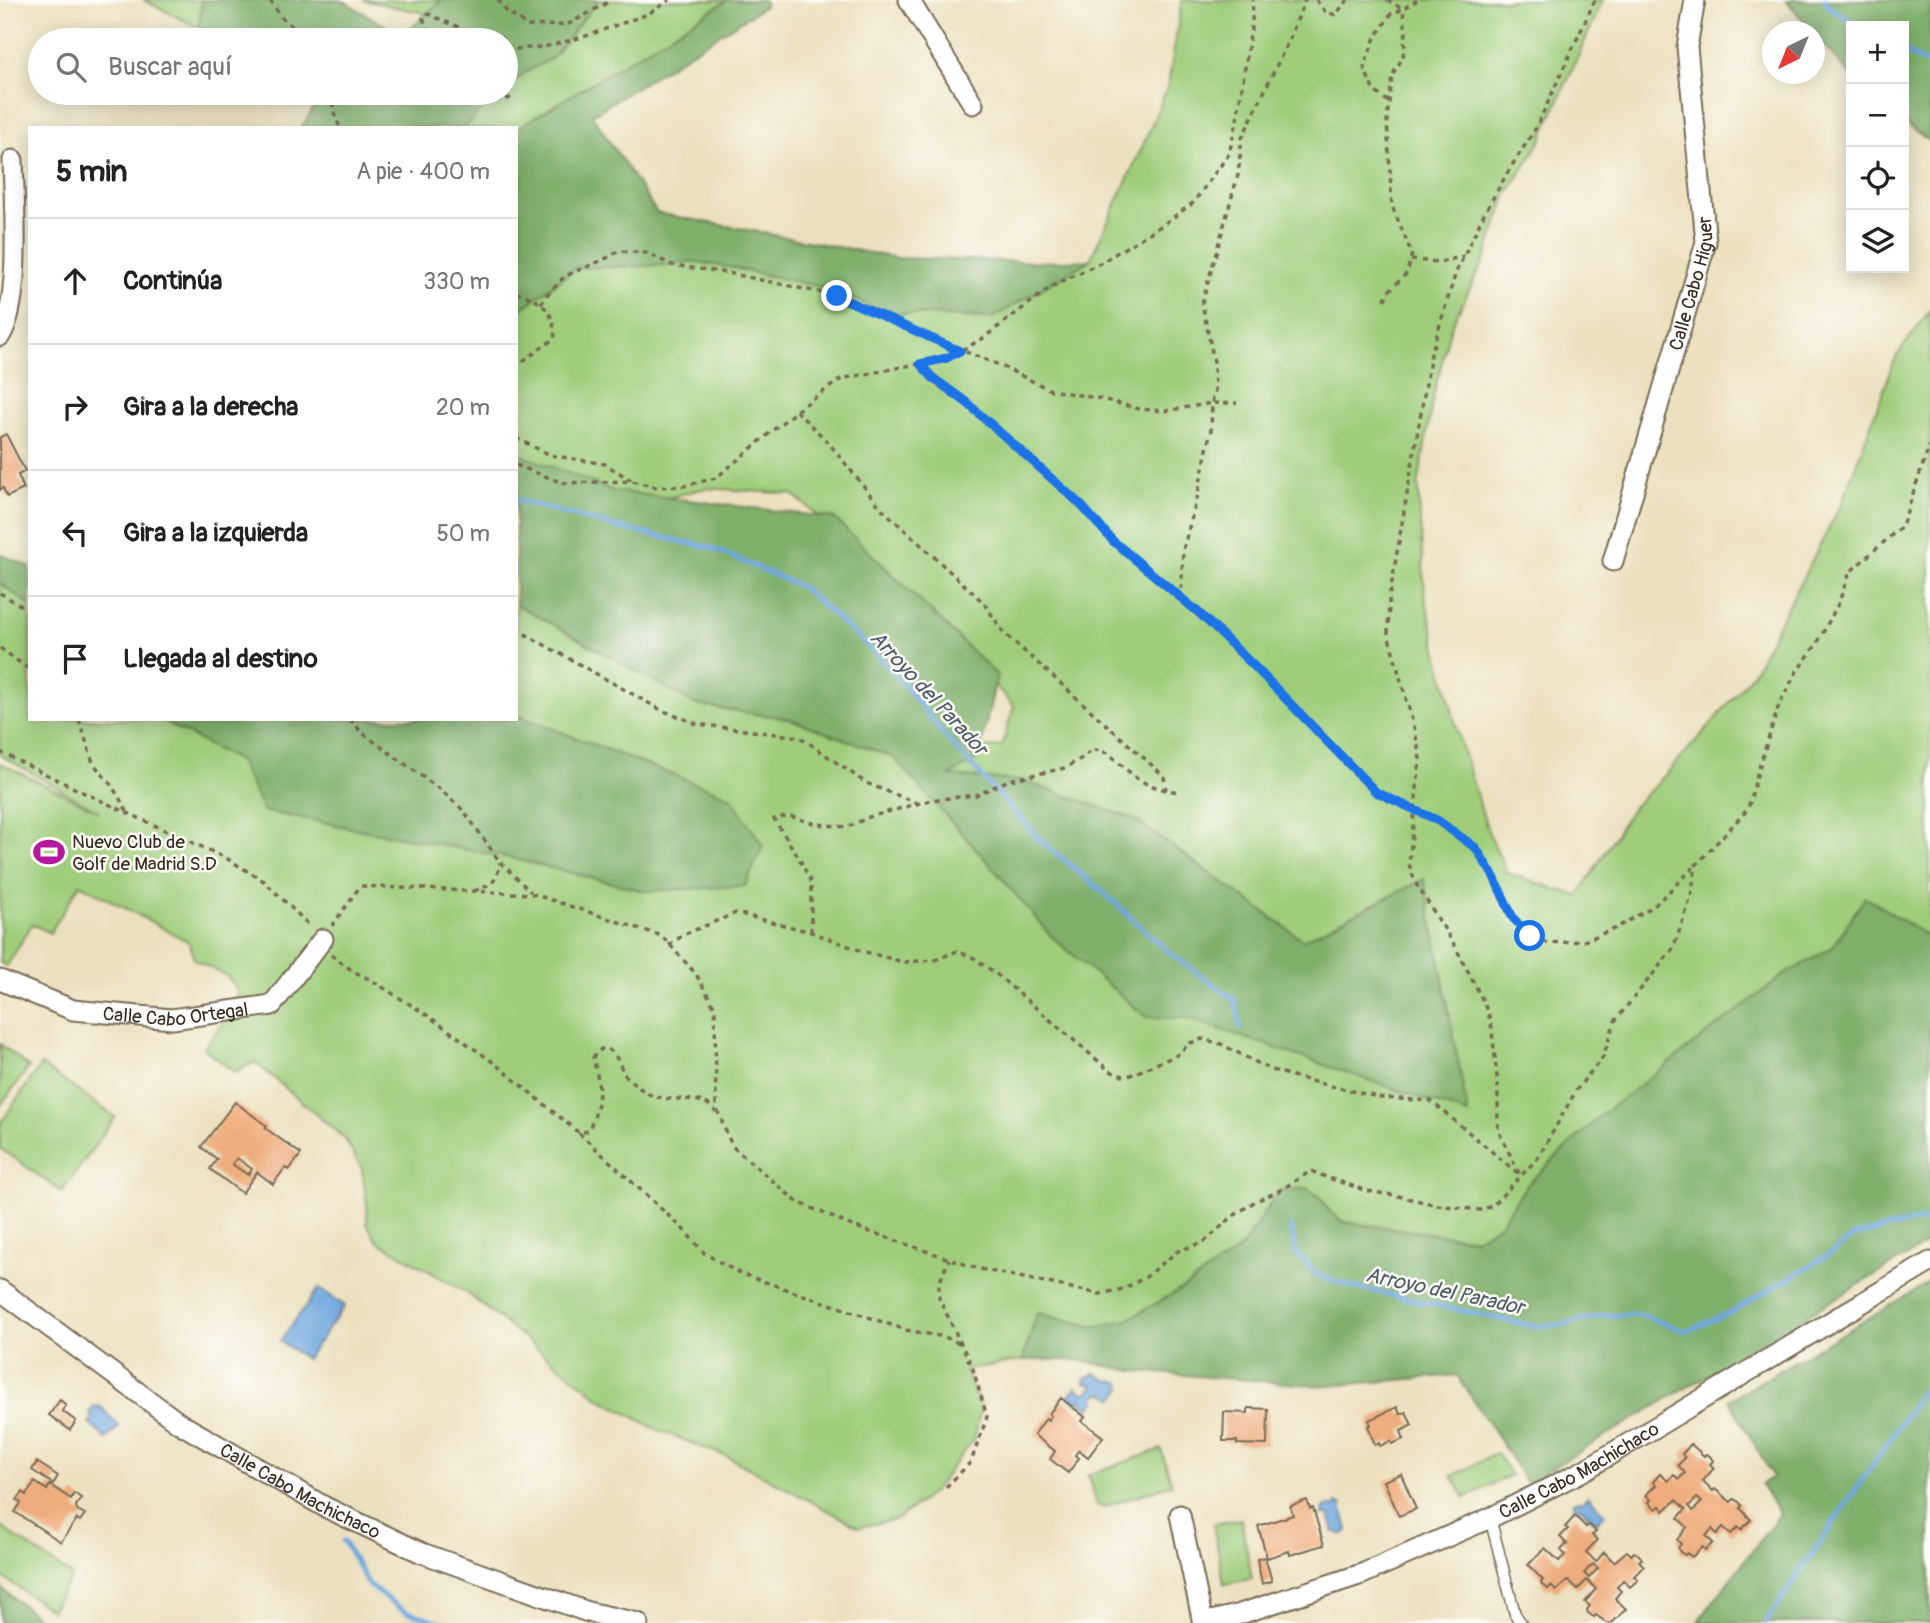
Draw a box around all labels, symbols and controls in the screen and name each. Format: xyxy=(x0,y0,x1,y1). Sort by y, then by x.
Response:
north arrow xyxy=(1762,21,1825,84)
map controls xyxy=(1846,21,1909,273)
button: + xyxy=(1846,21,1909,84)
search box xyxy=(28,28,518,105)
icon: search xyxy=(52,48,90,86)
text: Buscar aquí xyxy=(108,51,232,83)
button: − xyxy=(1846,84,1909,147)
button: locate xyxy=(1846,147,1909,210)
text: 5 min xyxy=(56,153,127,190)
text: A pie · 400 m xyxy=(356,157,490,186)
button: layers xyxy=(1846,210,1909,273)
street label: Calle Cabo Higuer xyxy=(1664,215,1719,353)
icon: ahead xyxy=(56,262,94,300)
text: Continúa xyxy=(123,265,222,297)
text: 330 m xyxy=(423,267,490,296)
route end xyxy=(821,280,852,311)
icon: right xyxy=(56,388,94,426)
text: Gira a la derecha xyxy=(123,391,298,423)
text: 20 m xyxy=(436,393,490,422)
icon: left xyxy=(56,514,94,552)
text: Gira a la izquierda xyxy=(123,517,308,549)
text: 50 m xyxy=(436,519,490,548)
water label: Arroyo del Parador xyxy=(864,625,995,763)
icon: arrive xyxy=(56,640,94,678)
text: Llegada al destino xyxy=(123,643,318,675)
place label: Nuevo Club de Golf de Madrid S.D xyxy=(72,830,217,876)
sports icon: Nuevo Club de Golf de Madrid S.D xyxy=(32,835,66,869)
route start xyxy=(1514,920,1545,951)
street label: Calle Cabo Ortegal xyxy=(102,997,250,1032)
water label: Arroyo del Parador xyxy=(1363,1262,1529,1322)
street label: Calle Cabo Machichaco xyxy=(1495,1417,1664,1525)
street label: Calle Cabo Machichaco xyxy=(215,1438,384,1545)

